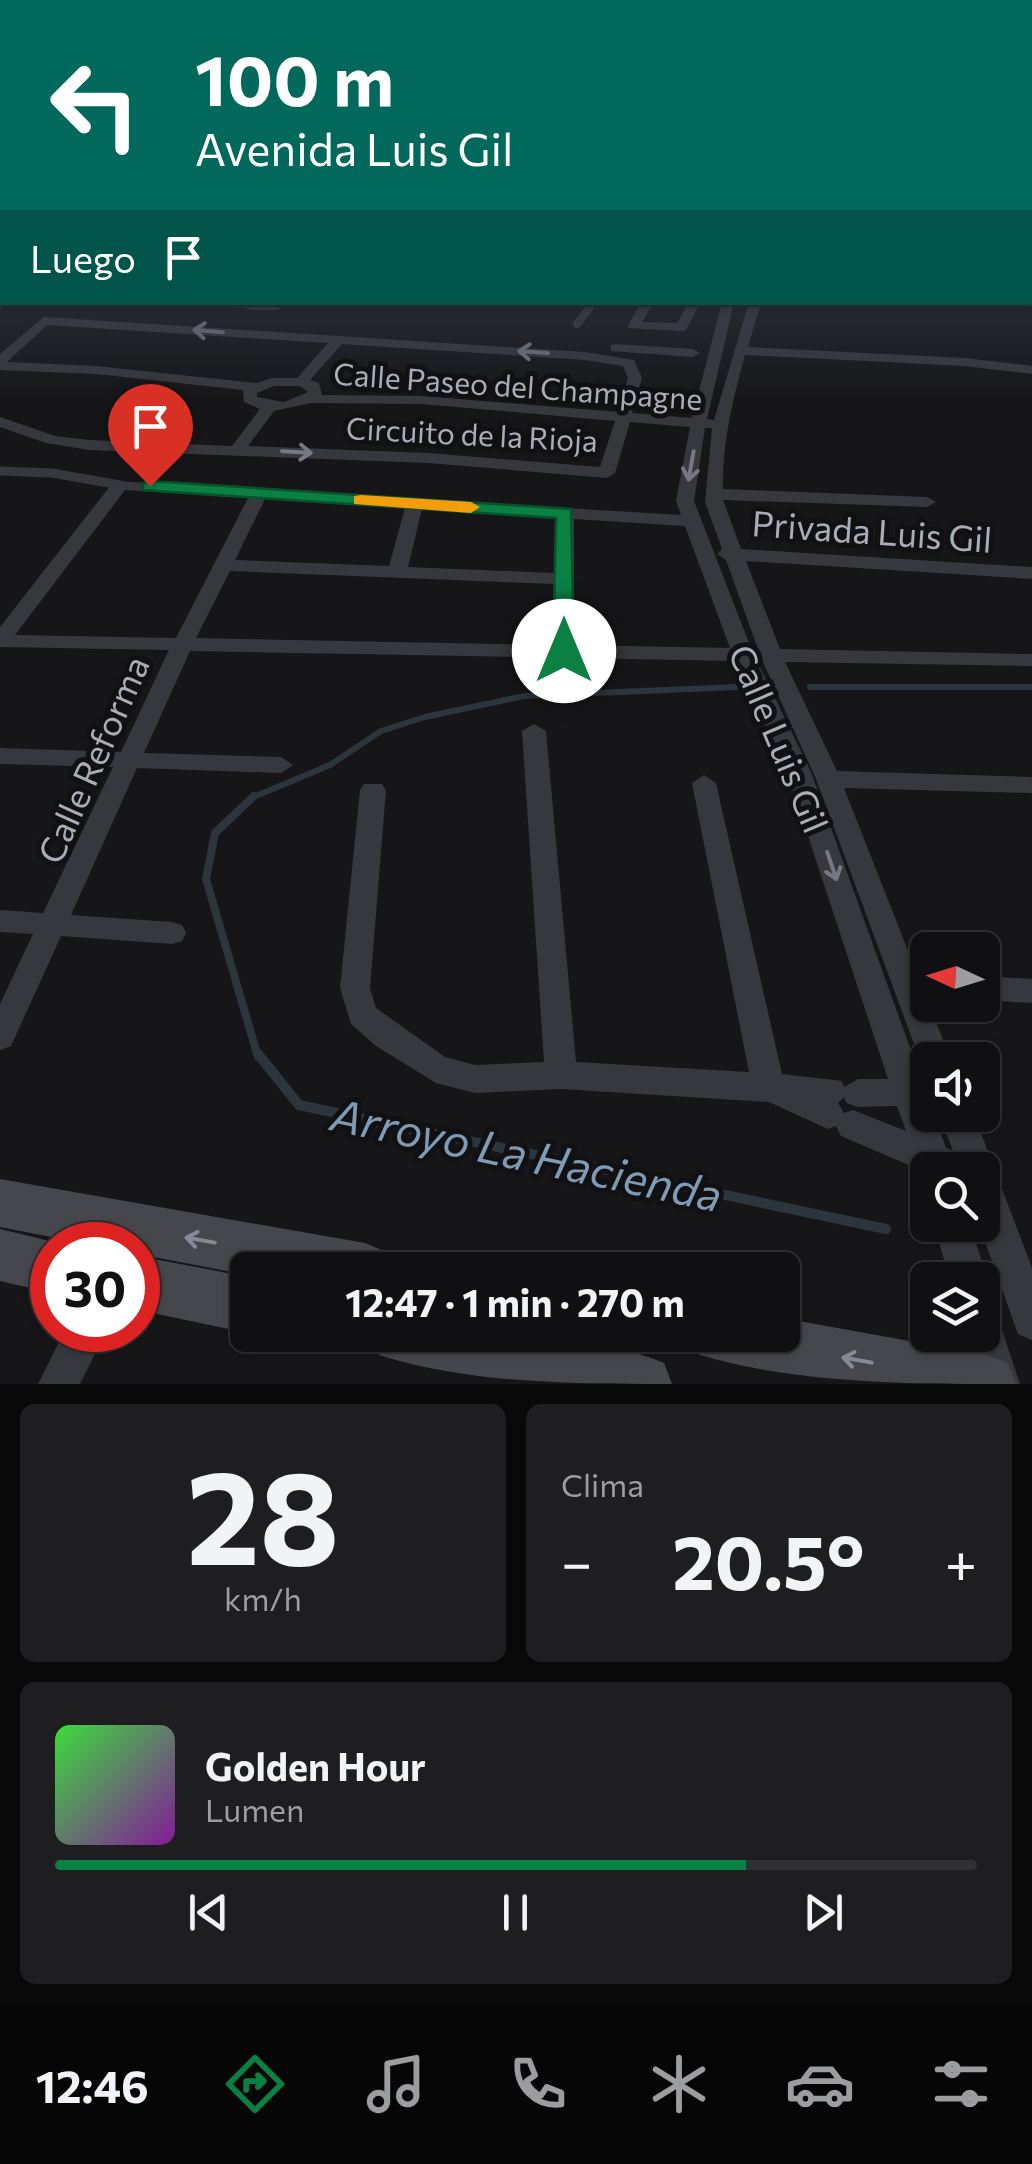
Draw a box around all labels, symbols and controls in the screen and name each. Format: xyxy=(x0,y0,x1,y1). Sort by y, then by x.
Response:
text: 100 m xyxy=(195,35,394,120)
icon: left xyxy=(30,40,160,170)
text: Avenida Luis Gil xyxy=(195,120,513,175)
icon: arrive xyxy=(156,230,211,285)
text: Luego xyxy=(30,234,136,281)
one-way arrow xyxy=(193,322,225,341)
one-way arrow xyxy=(517,343,549,362)
street label: Calle Paseo del Champagne xyxy=(332,354,704,416)
pin xyxy=(108,384,193,487)
icon: arrive xyxy=(123,399,178,454)
street label: Circuito de la Rioja xyxy=(345,408,599,458)
one-way arrow xyxy=(280,443,312,462)
one-way arrow xyxy=(681,449,700,481)
street label: Privada Luis Gil xyxy=(750,500,994,560)
position arrow xyxy=(512,599,616,703)
street label: Calle Luis Gil xyxy=(721,638,839,838)
street label: Calle Reforma xyxy=(27,649,157,869)
one-way arrow xyxy=(824,849,842,880)
north arrow xyxy=(910,932,1000,1022)
map controls xyxy=(910,932,1000,1352)
button: sound xyxy=(910,1042,1000,1132)
water label: Arroyo La Hacienda xyxy=(325,1084,727,1221)
button: search xyxy=(910,1152,1000,1242)
speed limit sign: 30 xyxy=(30,1222,160,1352)
one-way arrow xyxy=(184,1230,217,1249)
button: layers xyxy=(910,1262,1000,1352)
text: 12:47 · 1 min · 270 m xyxy=(345,1278,685,1325)
one-way arrow xyxy=(841,1350,874,1369)
text: 28 xyxy=(186,1433,340,1592)
text: Clima xyxy=(561,1464,644,1504)
text: 20.5° xyxy=(672,1514,865,1605)
text: − xyxy=(561,1527,592,1594)
text: + xyxy=(945,1527,977,1594)
text: km/h xyxy=(224,1578,302,1618)
text: Golden Hour xyxy=(205,1742,426,1789)
text: Lumen xyxy=(205,1789,304,1829)
icon: previous xyxy=(181,1885,236,1940)
icon: pause xyxy=(488,1885,543,1940)
icon: next xyxy=(796,1885,851,1940)
icon: directions xyxy=(220,2049,290,2119)
icon: music xyxy=(361,2049,431,2119)
icon: phone xyxy=(503,2049,573,2119)
icon: climate xyxy=(644,2049,714,2119)
icon: car xyxy=(785,2049,855,2119)
icon: filters xyxy=(926,2049,996,2119)
text: 12:46 xyxy=(36,2057,149,2112)

